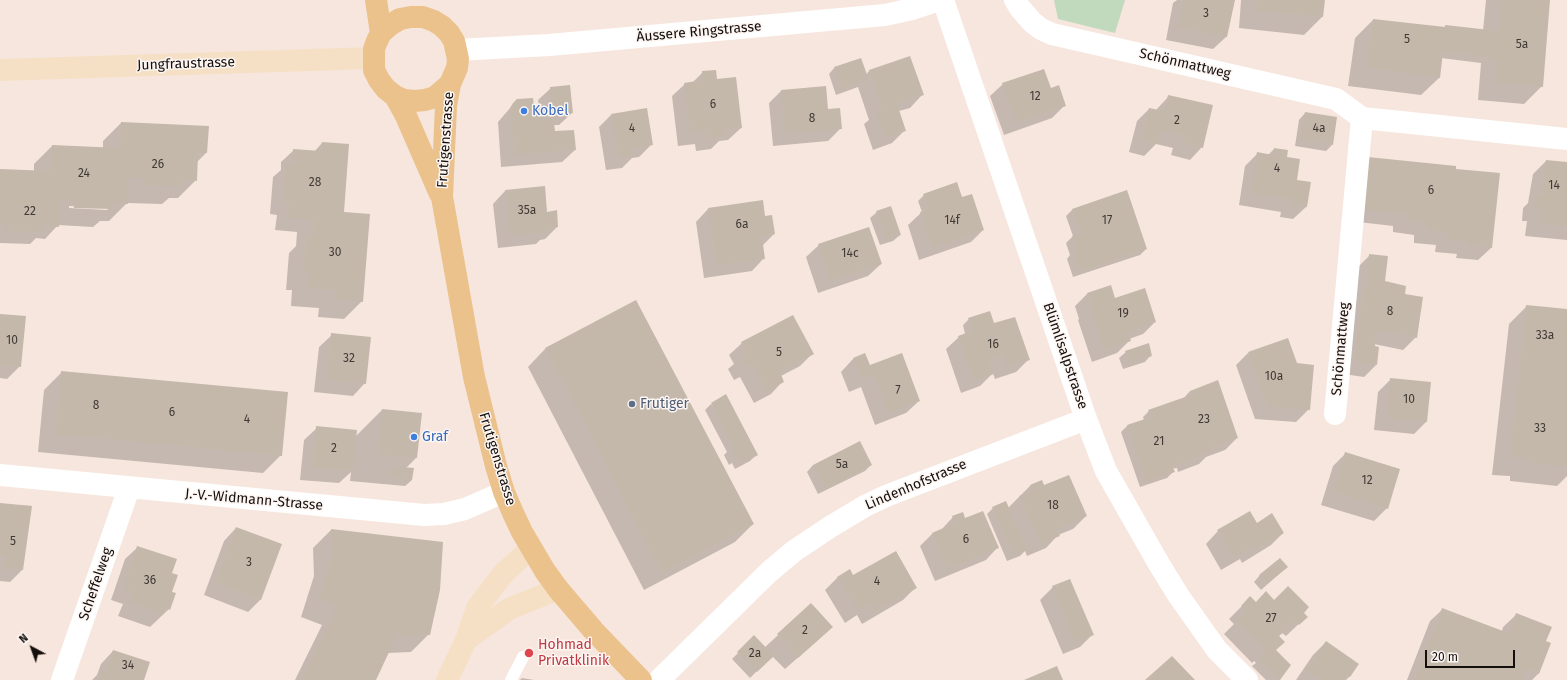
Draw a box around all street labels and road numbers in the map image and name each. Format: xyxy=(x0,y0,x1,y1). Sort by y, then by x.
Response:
street label: Äussere Ringstrasse xyxy=(636,18,762,46)
street label: Schönmattweg xyxy=(1138,45,1232,83)
street label: Jungfraustrasse xyxy=(137,54,235,74)
street label: Frutigenstrasse xyxy=(434,91,458,189)
street label: Blümlisalpstrasse xyxy=(1039,300,1091,412)
street label: Schönmattweg xyxy=(1329,302,1353,396)
street label: Frutigenstrasse xyxy=(475,410,519,508)
street label: Lindenhofstrasse xyxy=(863,456,969,514)
street label: J.-V.-Widmann-Strasse xyxy=(184,486,324,514)
street label: Scheffelweg xyxy=(76,545,116,623)

